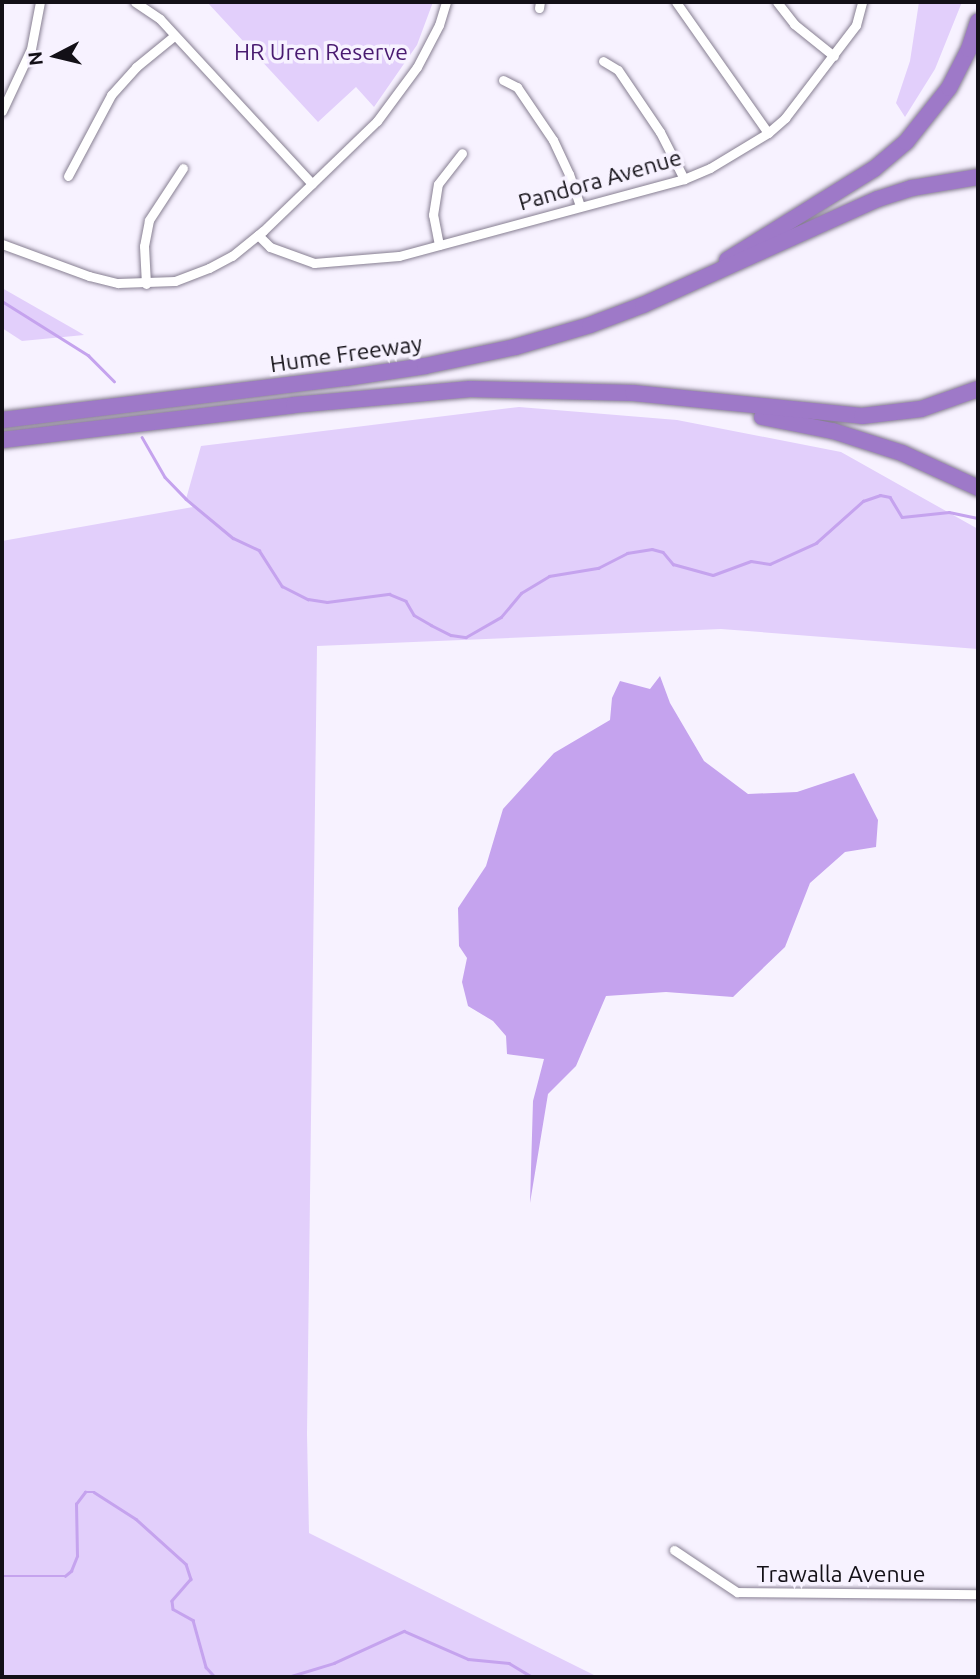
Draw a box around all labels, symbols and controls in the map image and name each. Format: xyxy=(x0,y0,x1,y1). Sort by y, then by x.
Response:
north arrow xyxy=(21,21,91,91)
park label: HR Uren Reserve xyxy=(234,38,408,66)
text: N xyxy=(23,50,47,67)
street label: Pandora Avenue xyxy=(515,143,685,217)
street label: Hume Freeway xyxy=(268,330,424,378)
street label: Trawalla Avenue xyxy=(757,1560,925,1588)

